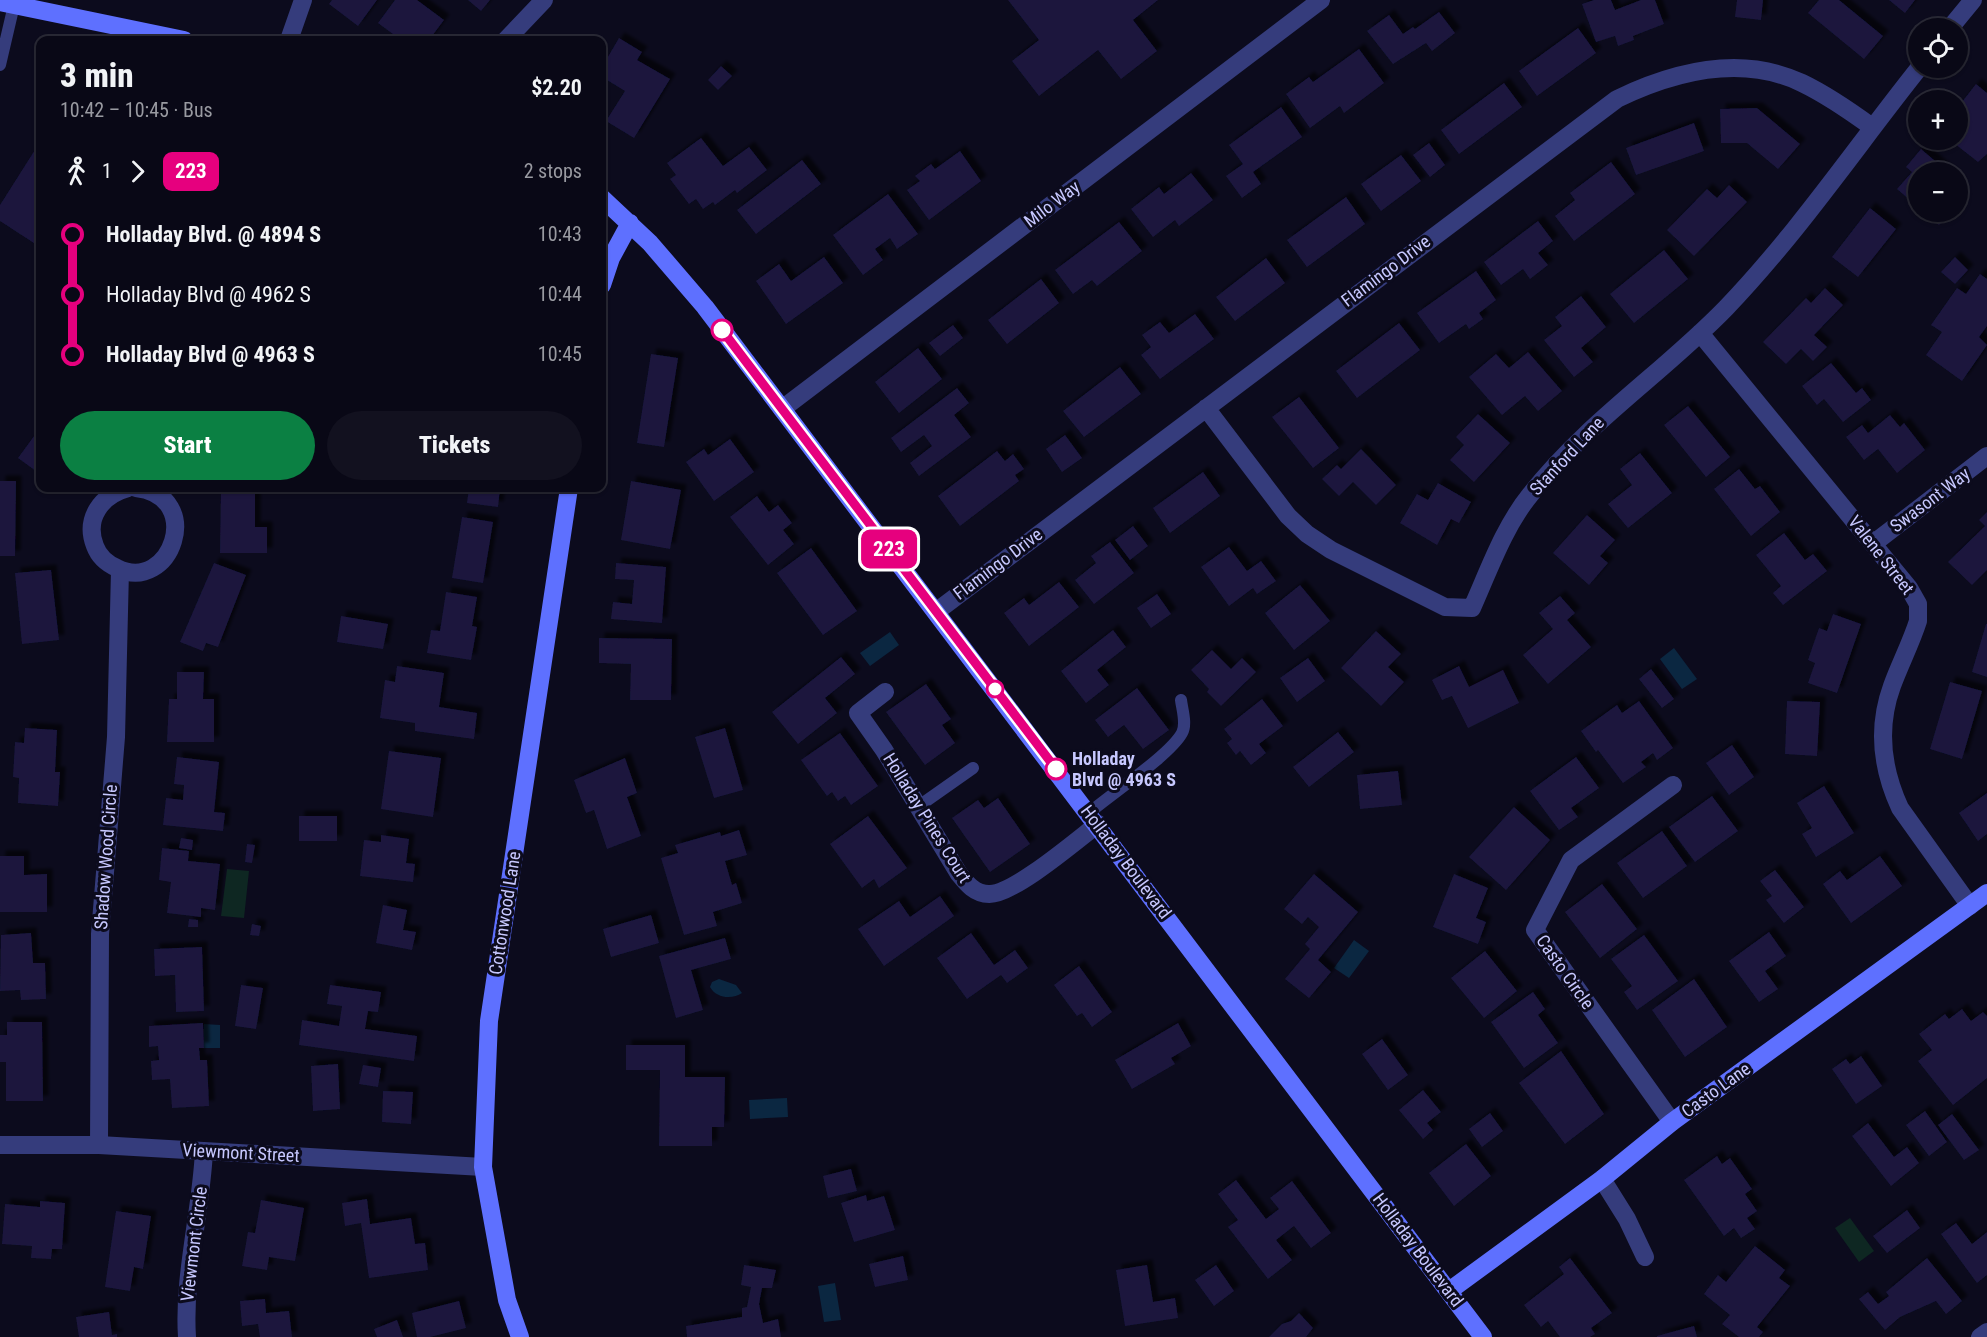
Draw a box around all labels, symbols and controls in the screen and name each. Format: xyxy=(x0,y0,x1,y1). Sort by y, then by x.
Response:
map controls xyxy=(1908,18,1968,222)
button: locate xyxy=(1908,18,1968,78)
text: 3 min xyxy=(60,56,134,95)
text: $2.20 xyxy=(531,75,582,100)
button: + xyxy=(1908,90,1968,150)
text: 10:42 – 10:45 · Bus xyxy=(60,98,213,122)
icon: walk xyxy=(60,155,93,188)
icon: forward xyxy=(121,155,154,188)
text: 1 xyxy=(102,159,112,183)
text: 223 xyxy=(175,159,207,183)
text: 2 stops xyxy=(524,159,582,183)
button: − xyxy=(1908,162,1968,222)
street label: Milo Way xyxy=(1020,176,1084,231)
text: Holladay Blvd. @ 4894 S xyxy=(106,222,321,247)
text: 10:43 xyxy=(538,222,582,246)
street label: Flamingo Drive xyxy=(1337,230,1434,311)
text: Holladay Blvd @ 4962 S xyxy=(106,282,311,307)
text: 10:44 xyxy=(538,282,582,306)
unlabelled marker xyxy=(711,319,733,341)
text: Holladay Blvd @ 4963 S xyxy=(106,342,315,367)
text: 10:45 xyxy=(538,342,582,366)
button: Start xyxy=(60,411,315,480)
button: Tickets xyxy=(327,411,582,480)
street label: Stanford Lane xyxy=(1525,412,1608,499)
street label: Swasont Way xyxy=(1886,462,1974,536)
street label: Valene Street xyxy=(1844,511,1919,598)
street label: Flamingo Drive xyxy=(949,523,1046,604)
line badge: 223 xyxy=(854,530,924,568)
text: 223 xyxy=(873,537,905,561)
unlabelled marker xyxy=(986,680,1004,698)
place label: Holladay Blvd @ 4963 S xyxy=(1072,748,1176,790)
street label: Holladay Pines Court xyxy=(879,749,976,886)
marker: Holladay Blvd @ 4963 S xyxy=(1045,758,1067,780)
street label: Shadow Wood Circle xyxy=(90,784,121,930)
street label: Holladay Boulevard xyxy=(1077,801,1176,923)
street label: Cottonwood Lane xyxy=(484,850,525,976)
street label: Casto Circle xyxy=(1532,931,1599,1013)
street label: Casto Lane xyxy=(1677,1058,1754,1122)
street label: Viewmont Street xyxy=(182,1139,300,1166)
street label: Viewmont Circle xyxy=(176,1185,211,1303)
street label: Holladay Boulevard xyxy=(1369,1189,1468,1311)

